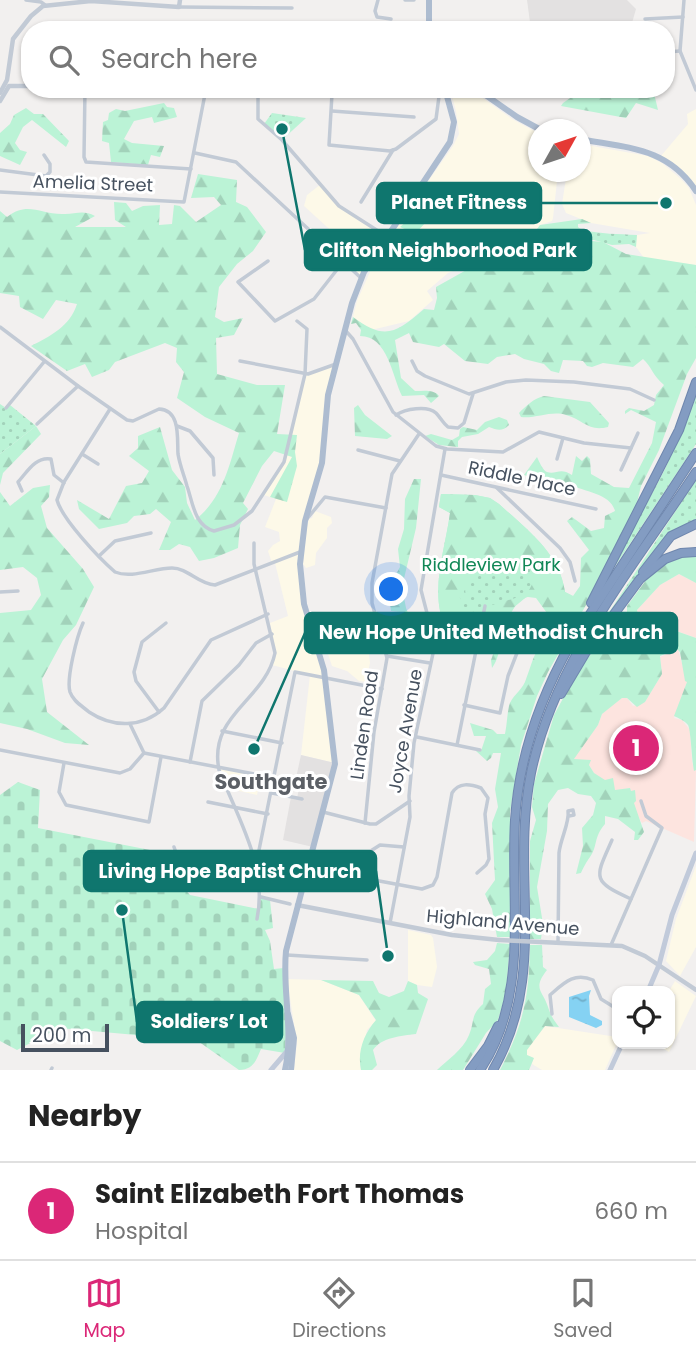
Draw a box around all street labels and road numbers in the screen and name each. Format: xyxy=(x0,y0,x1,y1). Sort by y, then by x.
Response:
street label: Amelia Street xyxy=(32,168,154,198)
street label: Riddle Place xyxy=(466,454,578,502)
street label: Joyce Avenue xyxy=(382,667,428,795)
street label: Linden Road xyxy=(344,669,384,781)
street label: Highland Avenue xyxy=(426,903,580,941)

